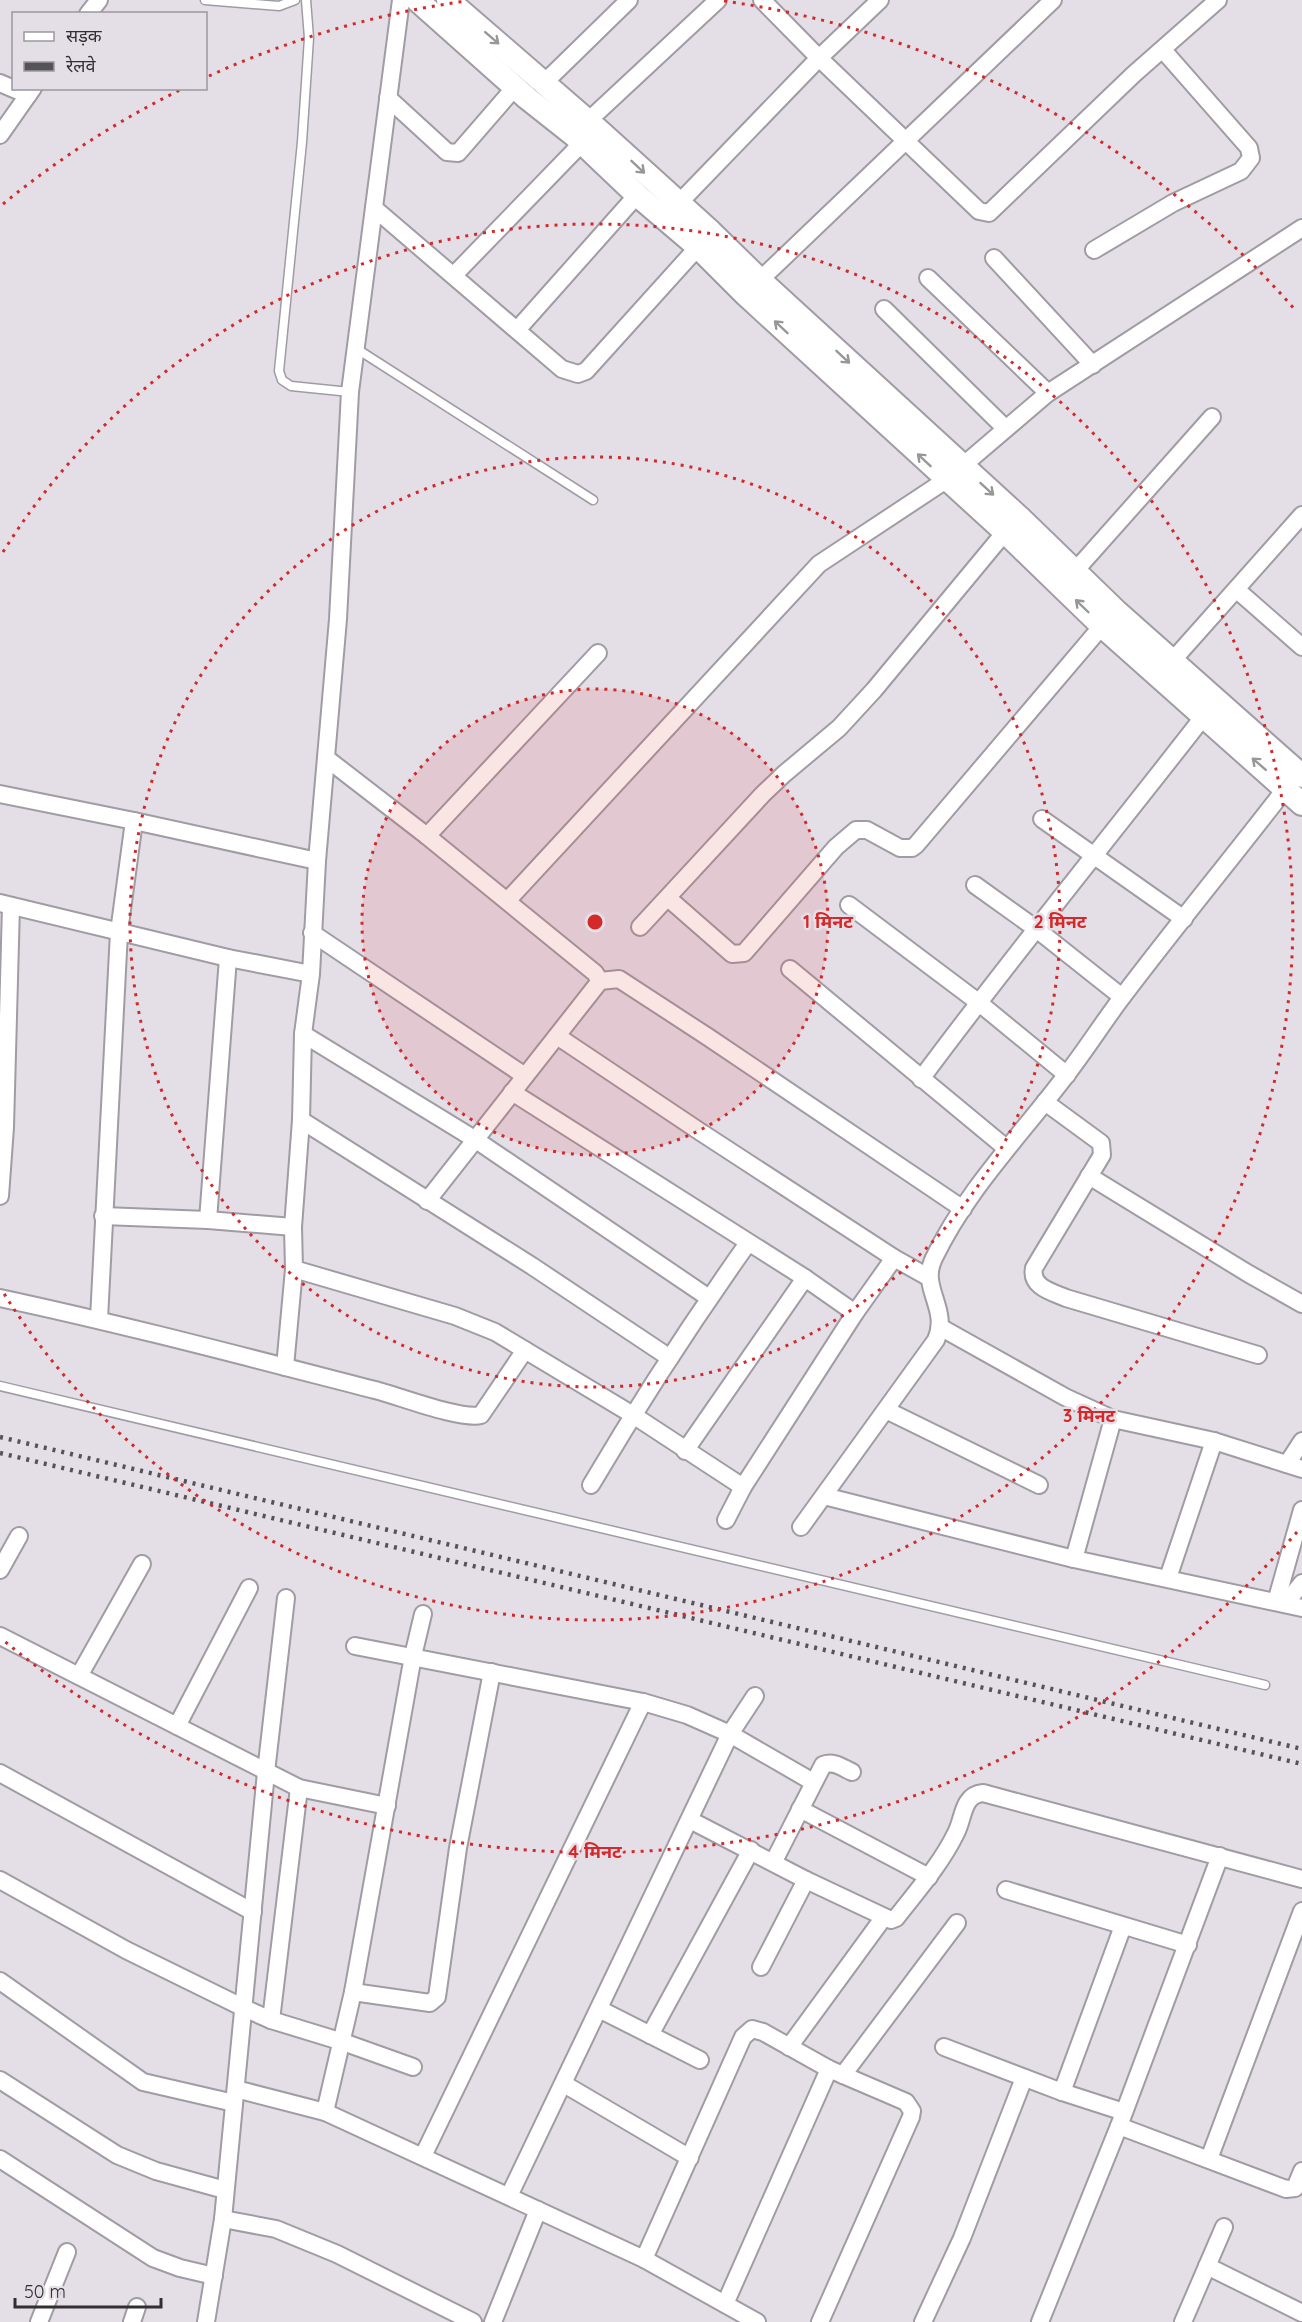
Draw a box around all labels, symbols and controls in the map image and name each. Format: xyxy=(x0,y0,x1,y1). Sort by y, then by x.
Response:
legend xyxy=(12,12,207,90)
text: सड़क xyxy=(66,24,103,47)
one-way arrow xyxy=(484,31,499,45)
text: रेलवे xyxy=(65,54,97,77)
one-way arrow xyxy=(631,160,646,174)
one-way arrow xyxy=(773,320,788,334)
one-way arrow xyxy=(835,350,850,364)
one-way arrow xyxy=(916,452,931,467)
one-way arrow xyxy=(979,482,994,496)
one-way arrow xyxy=(1075,599,1090,614)
one-way arrow xyxy=(1251,758,1267,771)
text: 1 मिनट xyxy=(803,910,853,933)
text: 2 मिनट xyxy=(1033,910,1087,933)
centre of rings xyxy=(585,912,605,932)
text: 3 मिनट xyxy=(1063,1404,1116,1427)
text: 4 मिनट xyxy=(568,1840,622,1863)
scale bar xyxy=(15,2271,160,2309)
text: 50 m xyxy=(24,2280,66,2303)

